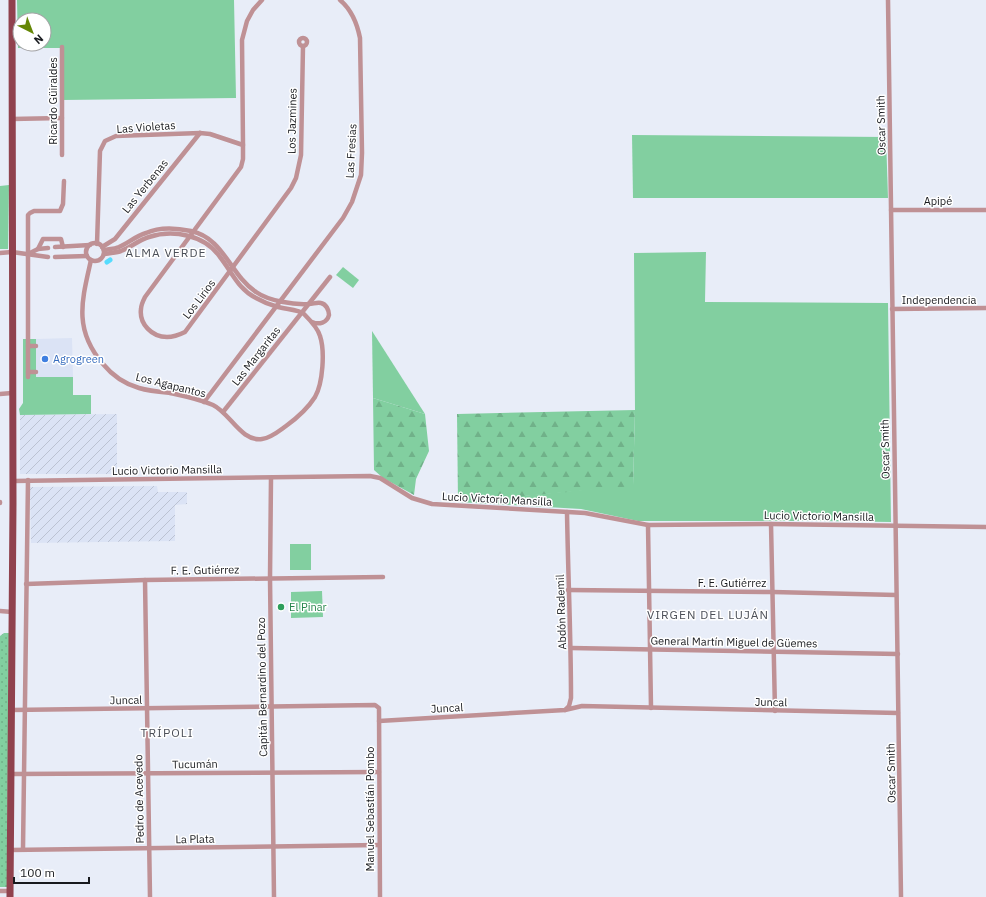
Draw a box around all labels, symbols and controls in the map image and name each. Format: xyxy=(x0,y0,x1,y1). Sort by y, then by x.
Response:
north arrow xyxy=(12,12,52,52)
text: N xyxy=(31,32,46,47)
street label: Ricardo Güiraldes xyxy=(46,57,60,145)
street label: Los Jazmines xyxy=(284,88,300,154)
street label: Oscar Smith xyxy=(873,95,889,155)
street label: Las Violetas xyxy=(116,118,176,136)
street label: Las Fresias xyxy=(343,123,359,179)
street label: Las Yerbenas xyxy=(119,156,171,216)
street label: Apipé xyxy=(924,194,952,208)
district label: ALMA VERDE xyxy=(125,245,207,260)
street label: Los Lirios xyxy=(180,276,218,322)
street label: Independencia xyxy=(902,293,976,307)
street label: Las Margaritas xyxy=(228,324,284,388)
place label: Agrogreen xyxy=(53,352,104,366)
marker: Agrogreen xyxy=(40,354,50,364)
street label: Los Agapantos xyxy=(134,369,208,401)
street label: Oscar Smith xyxy=(877,419,893,479)
street label: Lucio Victorio Mansilla xyxy=(112,462,222,478)
street label: Lucio Victorio Mansilla xyxy=(442,489,552,509)
street label: Lucio Victorio Mansilla xyxy=(764,508,874,524)
street label: F. E. Gutiérrez xyxy=(171,562,239,578)
street label: Abdón Rademil xyxy=(553,574,569,650)
street label: F. E. Gutiérrez xyxy=(698,576,766,590)
place label: El Pinar xyxy=(289,600,327,614)
marker: El Pinar xyxy=(276,602,286,612)
district label: VIRGEN DEL LUJÁN xyxy=(647,607,769,622)
street label: Capitán Bernardino del Pozo xyxy=(254,617,270,757)
street label: General Martín Miguel de Güemes xyxy=(650,634,818,650)
street label: Juncal xyxy=(110,693,142,707)
street label: Juncal xyxy=(755,695,787,709)
street label: Juncal xyxy=(430,700,464,716)
district label: TRÍPOLI xyxy=(141,725,193,740)
street label: Oscar Smith xyxy=(883,743,899,803)
street label: Manuel Sebastián Pombo xyxy=(363,747,377,871)
street label: Pedro de Acevedo xyxy=(131,754,147,844)
street label: Tucumán xyxy=(172,757,218,771)
street label: La Plata xyxy=(175,832,215,846)
scale bar xyxy=(14,859,89,885)
text: 100 m xyxy=(20,865,55,880)

